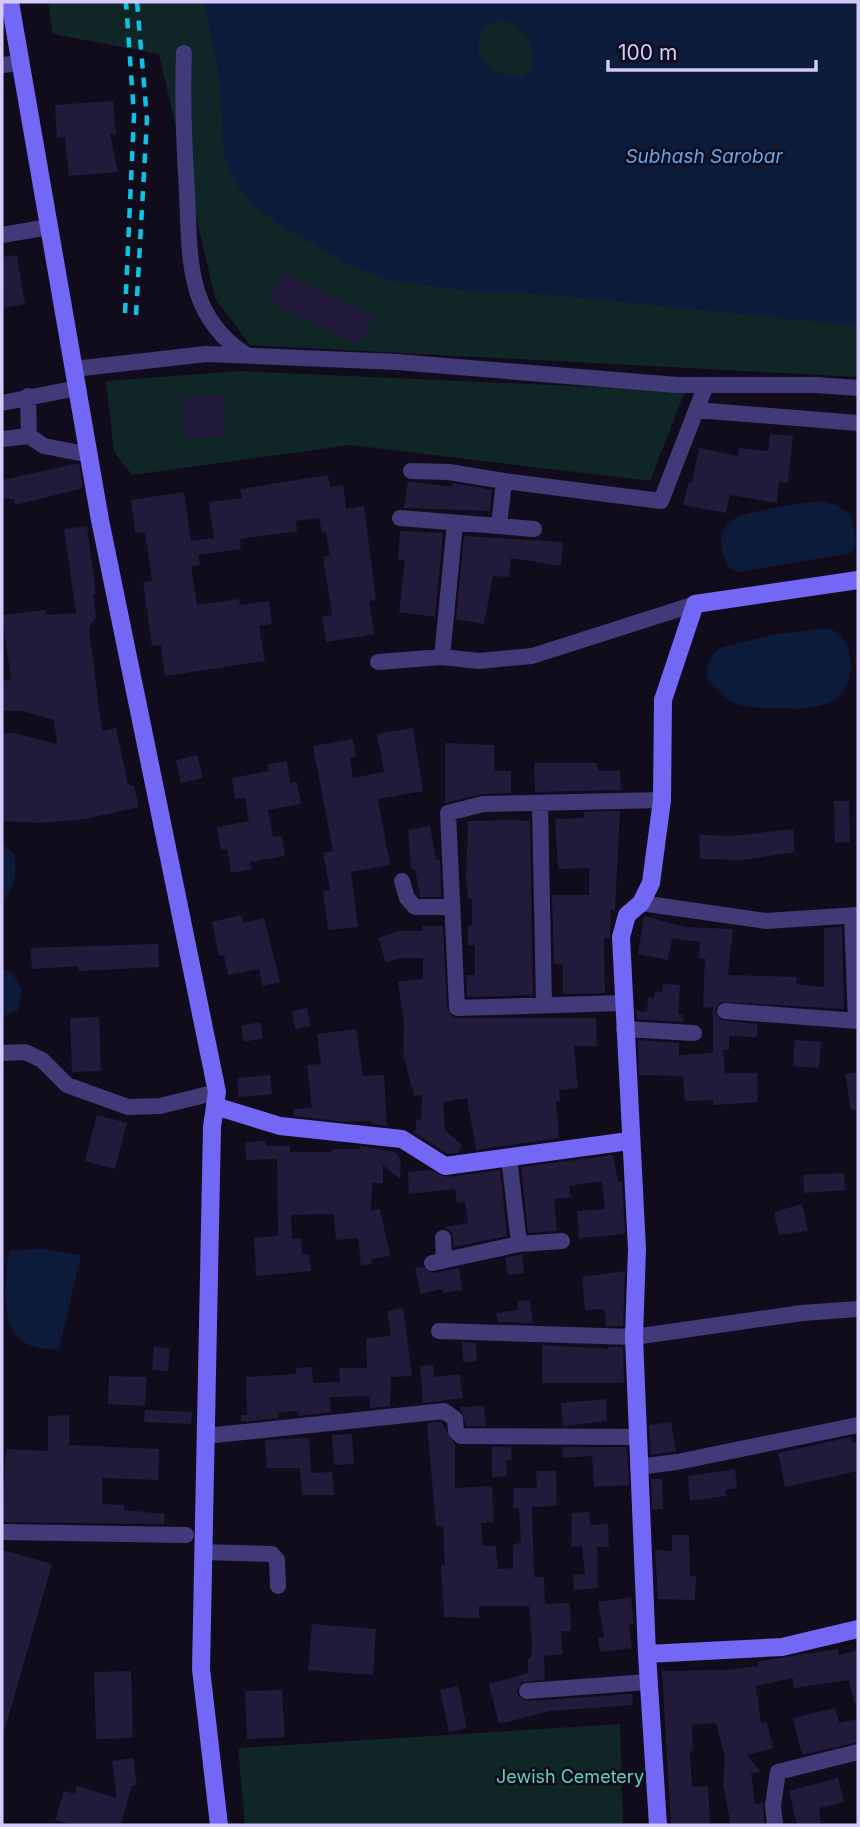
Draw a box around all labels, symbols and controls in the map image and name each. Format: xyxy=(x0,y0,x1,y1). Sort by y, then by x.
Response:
scale bar xyxy=(608,28,816,72)
text: 100 m xyxy=(618,40,677,65)
water label: Subhash Sarobar xyxy=(625,145,783,168)
park label: Jewish Cemetery xyxy=(496,1766,644,1787)

